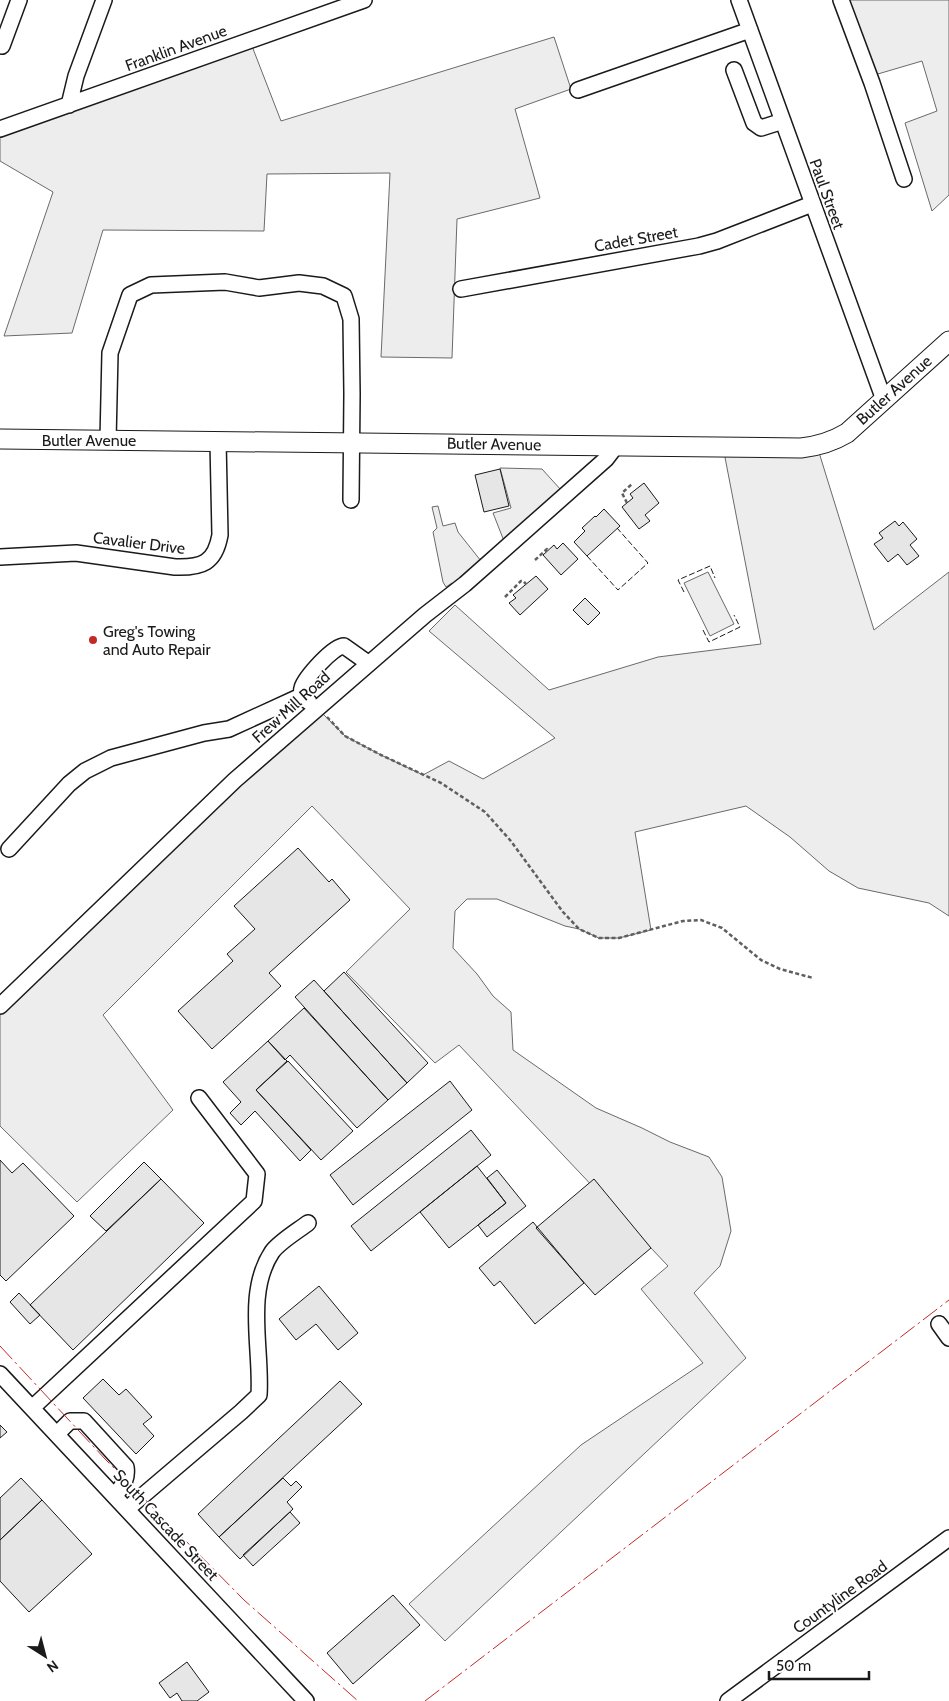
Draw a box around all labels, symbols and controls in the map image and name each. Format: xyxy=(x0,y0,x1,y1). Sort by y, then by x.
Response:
street label: Franklin Avenue xyxy=(123,21,229,75)
street label: Paul Street xyxy=(806,156,849,232)
street label: Cadet Street xyxy=(593,222,680,256)
street label: Butler Avenue xyxy=(853,351,935,429)
street label: Butler Avenue xyxy=(42,431,136,450)
street label: Butler Avenue xyxy=(447,434,541,454)
street label: Cavalier Drive xyxy=(92,528,186,558)
place label: Greg's Towing and Auto Repair xyxy=(103,622,211,659)
marker: Greg's Towing and Auto Repair xyxy=(87,634,99,646)
street label: Frew Mill Road xyxy=(248,667,334,747)
street label: South Cascade Street xyxy=(110,1465,223,1585)
street label: Countyline Road xyxy=(789,1556,891,1638)
north arrow xyxy=(20,1631,70,1681)
scale bar xyxy=(769,1648,869,1680)
text: N xyxy=(43,1656,62,1677)
text: 50 m xyxy=(776,1657,811,1675)

